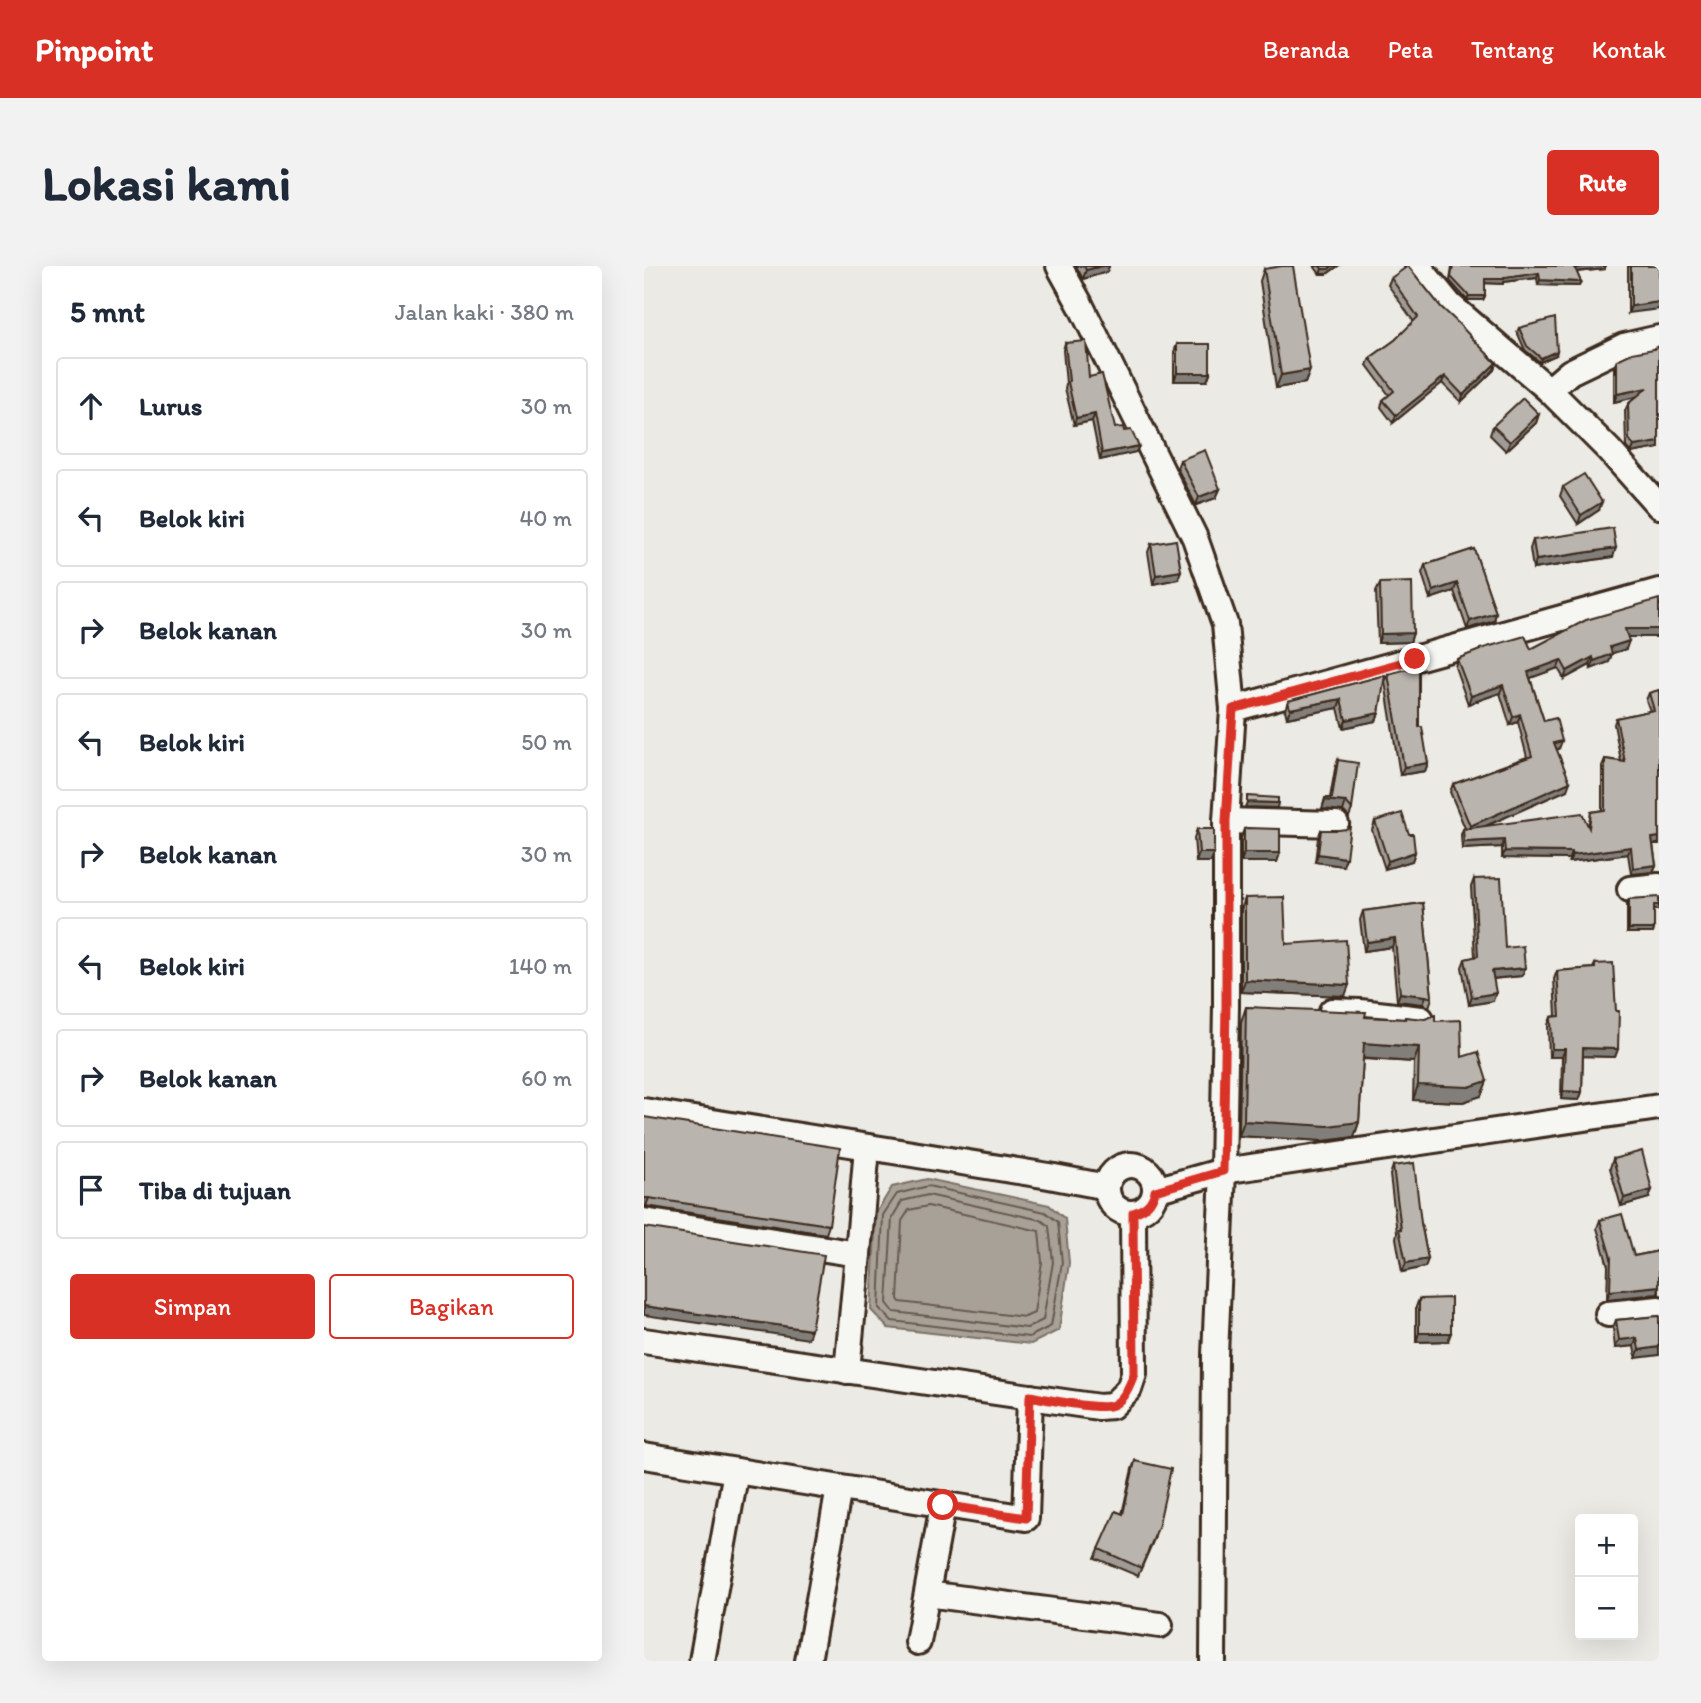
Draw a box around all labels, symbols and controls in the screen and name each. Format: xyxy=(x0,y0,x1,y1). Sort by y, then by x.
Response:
text: Pinpoint xyxy=(35,30,153,69)
text: Beranda xyxy=(1263,35,1350,64)
text: Peta xyxy=(1388,35,1433,64)
text: Tentang xyxy=(1471,35,1554,64)
text: Kontak xyxy=(1592,35,1666,64)
button: Rute xyxy=(1547,150,1659,215)
text: Lokasi kami xyxy=(42,153,291,212)
text: 5 mnt xyxy=(70,293,145,330)
text: Jalan kaki · 380 m xyxy=(395,298,574,326)
icon: ahead xyxy=(72,387,110,425)
text: Lurus xyxy=(139,390,202,422)
text: 30 m xyxy=(521,392,572,420)
icon: left xyxy=(72,499,110,537)
text: Belok kiri xyxy=(139,502,245,534)
text: 40 m xyxy=(519,504,572,532)
icon: right xyxy=(72,611,110,649)
text: Belok kanan xyxy=(139,614,277,646)
text: 30 m xyxy=(521,616,572,644)
route end xyxy=(1399,643,1430,674)
icon: left xyxy=(72,723,110,761)
text: Belok kiri xyxy=(139,726,245,758)
text: 50 m xyxy=(521,728,572,756)
icon: right xyxy=(72,835,110,873)
text: Belok kanan xyxy=(139,838,277,870)
text: 30 m xyxy=(521,840,572,868)
icon: left xyxy=(72,947,110,985)
text: Belok kiri xyxy=(139,950,245,982)
text: 140 m xyxy=(509,952,572,980)
icon: right xyxy=(72,1059,110,1097)
text: Belok kanan xyxy=(139,1062,277,1094)
text: 60 m xyxy=(521,1064,572,1092)
icon: arrive xyxy=(72,1171,110,1209)
text: Tiba di tujuan xyxy=(139,1174,291,1206)
button: Simpan xyxy=(70,1274,315,1339)
button: Bagikan xyxy=(329,1274,574,1339)
route start xyxy=(927,1489,958,1520)
map controls xyxy=(1575,1514,1638,1640)
button: + xyxy=(1575,1514,1638,1577)
button: − xyxy=(1575,1577,1638,1640)

